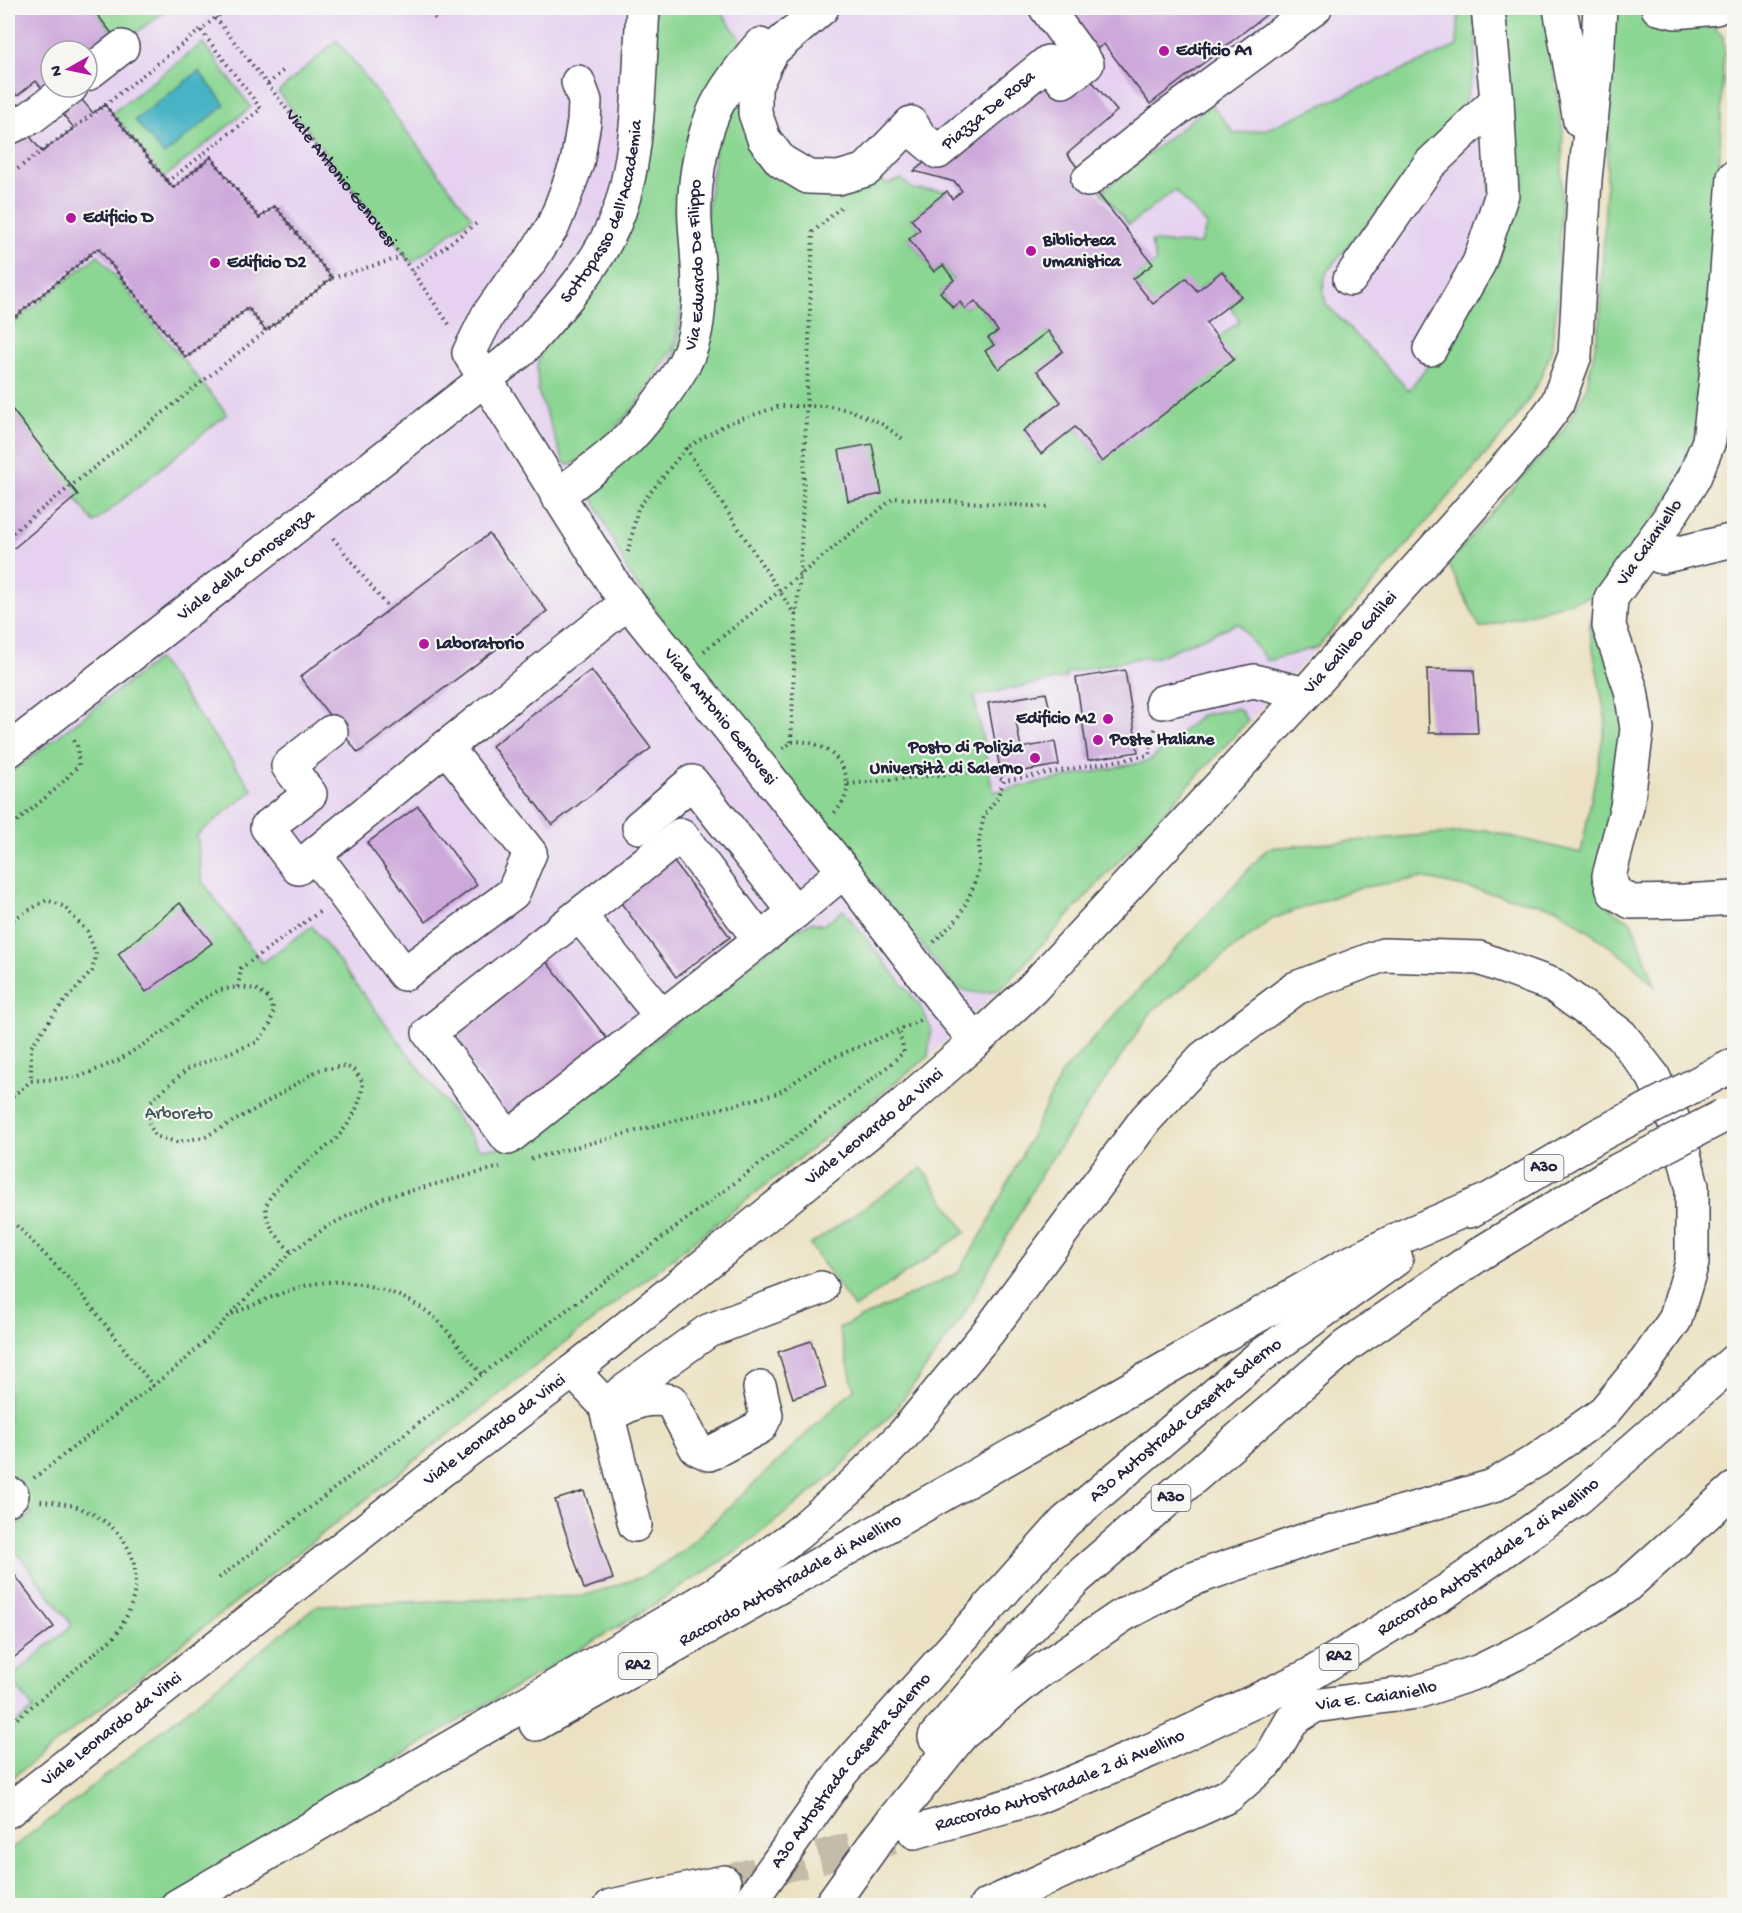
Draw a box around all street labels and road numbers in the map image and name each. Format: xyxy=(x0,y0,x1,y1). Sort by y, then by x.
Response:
street label: Piazza De Rosa xyxy=(937,66,1040,156)
street label: Viale Antonio Genovesi xyxy=(280,104,401,252)
street label: Sottopasso dell'Accademia xyxy=(556,118,647,308)
street label: Via Eduardo De Filippo xyxy=(680,178,710,354)
street label: Via Caianiello xyxy=(1612,496,1688,591)
street label: Viale della Conoscenza xyxy=(172,504,320,626)
street label: Via Galileo Galilei xyxy=(1299,587,1402,699)
street label: Viale Antonio Genovesi xyxy=(658,643,782,790)
street label: Viale Leonardo da Vinci xyxy=(800,1064,948,1191)
road number: A30 xyxy=(1524,1155,1564,1181)
street label: A30 Autostrada Caserta Salerno xyxy=(1085,1334,1287,1508)
street label: Viale Leonardo da Vinci xyxy=(418,1370,570,1491)
street label: Raccordo Autostradale 2 di Avellino xyxy=(1374,1473,1604,1641)
road number: A30 xyxy=(1152,1485,1190,1511)
street label: Raccordo Autostradale di Avellino xyxy=(675,1509,905,1652)
road number: RA2 xyxy=(1320,1644,1358,1670)
road number: RA2 xyxy=(618,1653,658,1679)
street label: Viale Leonardo da Vinci xyxy=(36,1668,186,1792)
street label: A30 Autostrada Caserta Salerno xyxy=(766,1669,936,1873)
street label: Via E. Caianiello xyxy=(1314,1676,1440,1716)
street label: Raccordo Autostradale 2 di Avellino xyxy=(933,1725,1188,1836)

